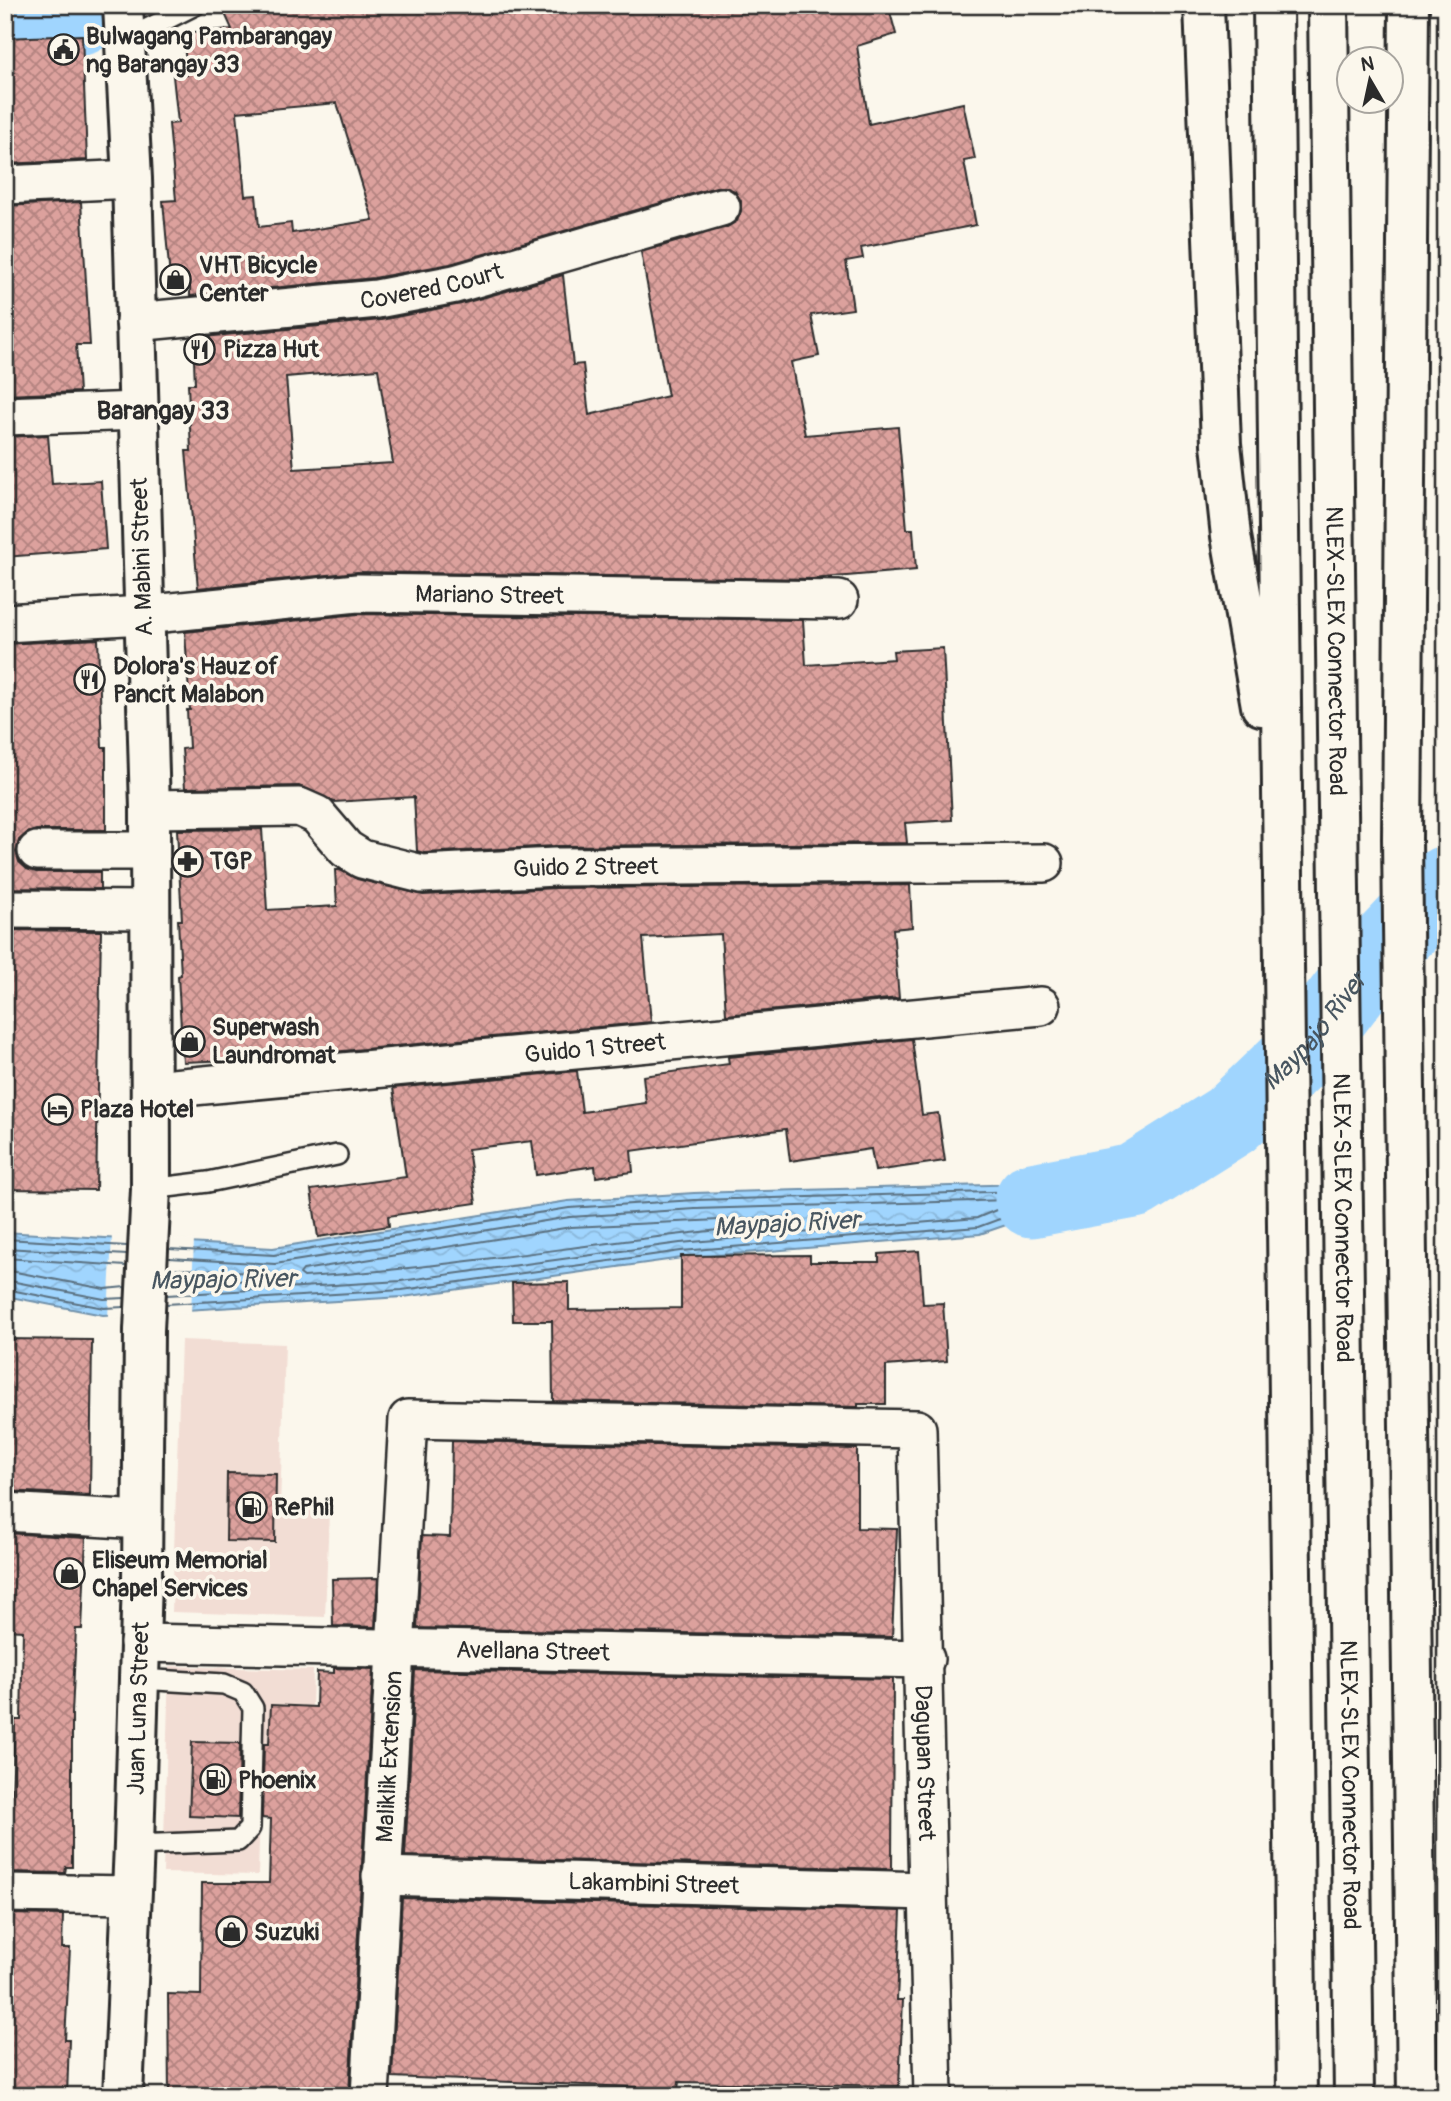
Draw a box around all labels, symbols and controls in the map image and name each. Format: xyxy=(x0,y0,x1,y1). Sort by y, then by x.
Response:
place label: Bulwagang Pambarangay ng Barangay 33 xyxy=(86,22,333,79)
public building icon: Bulwagang Pambarangay ng Barangay 33 xyxy=(46,33,80,67)
north arrow xyxy=(1336,46,1406,116)
text: N xyxy=(1359,51,1376,77)
place label: VHT Bicycle Center xyxy=(199,251,318,308)
street label: Covered Court xyxy=(359,256,507,315)
shop icon: VHT Bicycle Center xyxy=(159,262,193,296)
restaurant icon: Pizza Hut xyxy=(183,332,217,366)
place label: Pizza Hut xyxy=(223,335,320,364)
district label: Barangay 33 xyxy=(96,395,230,427)
street label: A. Mabini Street xyxy=(125,477,159,637)
street label: NLEX-SLEX Connector Road xyxy=(1320,506,1352,796)
street label: Mariano Street xyxy=(415,579,565,611)
place label: Dolora's Hauz of Pancit Malabon xyxy=(113,652,278,709)
restaurant icon: Dolora's Hauz of Pancit Malabon xyxy=(73,663,107,697)
pharmacy icon: TGP xyxy=(170,844,204,878)
place label: TGP xyxy=(209,847,252,876)
street label: Guido 2 Street xyxy=(512,852,659,884)
water label: Maypajo River xyxy=(1256,962,1377,1097)
place label: Superwash Laundromat xyxy=(212,1013,337,1070)
shop icon: Superwash Laundromat xyxy=(172,1024,206,1058)
street label: Guido 1 Street xyxy=(523,1027,667,1069)
street label: NLEX-SLEX Connector Road xyxy=(1327,1073,1359,1363)
hotel icon: Plaza Hotel xyxy=(40,1092,74,1126)
place label: Plaza Hotel xyxy=(80,1095,194,1124)
water label: Maypajo River xyxy=(713,1204,865,1244)
water label: Maypajo River xyxy=(150,1263,300,1297)
fuel station icon: RePhil xyxy=(234,1490,268,1524)
place label: RePhil xyxy=(274,1493,334,1522)
place label: Eliseum Memorial Chapel Services xyxy=(92,1546,268,1603)
shop icon: Eliseum Memorial Chapel Services xyxy=(52,1557,86,1591)
street label: Juan Luna Street xyxy=(121,1621,155,1796)
street label: Avellana Street xyxy=(456,1635,610,1667)
street label: NLEX-SLEX Connector Road xyxy=(1334,1640,1366,1930)
street label: Maliklik Extension xyxy=(370,1670,408,1843)
street label: Dagupan Street xyxy=(909,1684,941,1841)
fuel station icon: Phoenix xyxy=(198,1763,232,1797)
place label: Phoenix xyxy=(238,1766,317,1795)
street label: Lakambini Street xyxy=(568,1867,740,1900)
shop icon: Suzuki xyxy=(214,1915,248,1949)
place label: Suzuki xyxy=(254,1918,319,1947)

